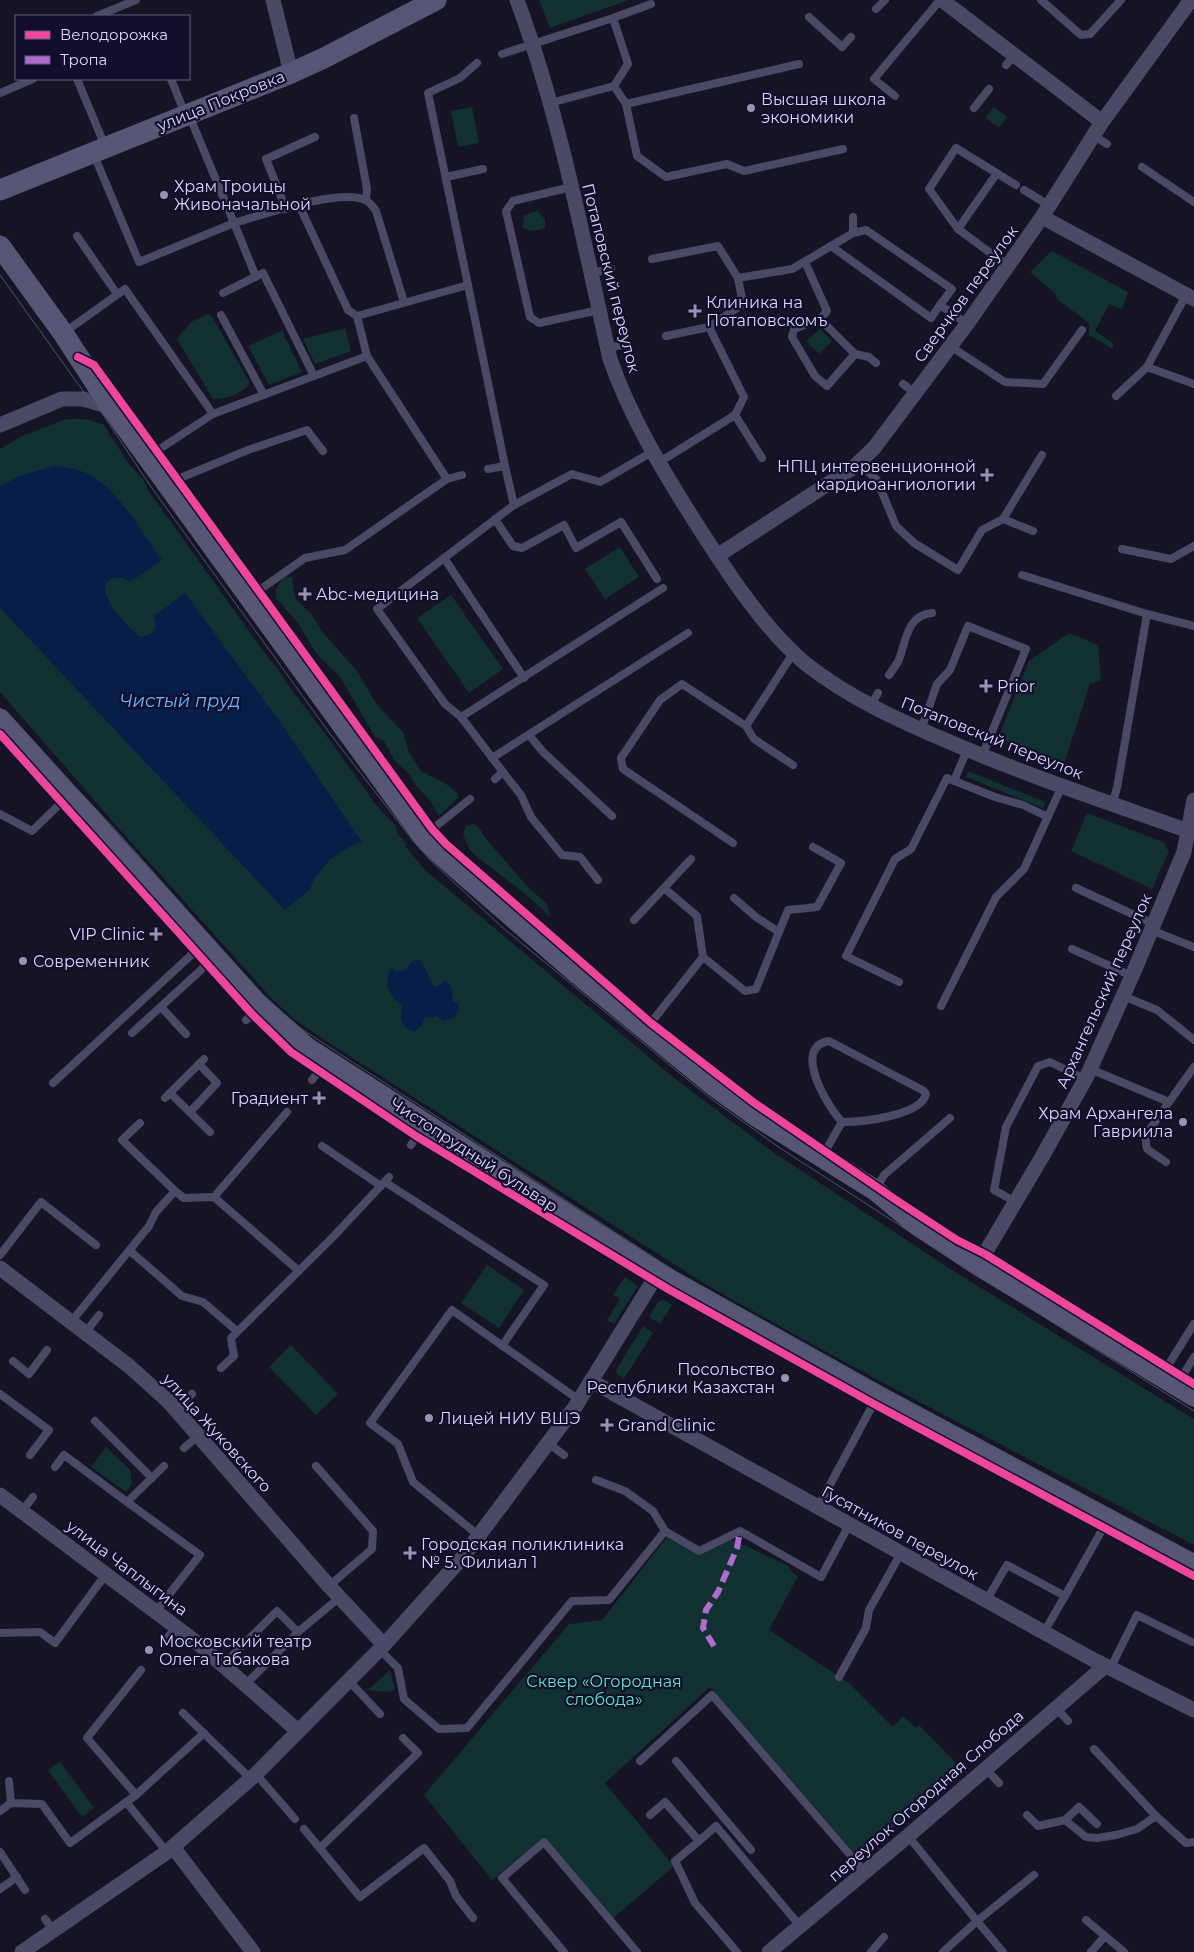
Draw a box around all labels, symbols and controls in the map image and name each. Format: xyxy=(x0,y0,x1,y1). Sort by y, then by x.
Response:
legend xyxy=(15,15,190,80)
text: Велодорожка xyxy=(60,25,168,44)
text: Тропа xyxy=(60,50,107,69)
street label: улица Покровка xyxy=(153,67,288,136)
place label: Высшая школа экономики xyxy=(761,90,886,127)
marker: Высшая школа экономики xyxy=(745,102,757,114)
place label: Храм Троицы Живоначальной xyxy=(174,177,311,214)
street label: Потаповский переулок xyxy=(578,181,644,375)
marker: Храм Троицы Живоначальной xyxy=(158,189,170,201)
street label: Сверчков переулок xyxy=(910,221,1022,366)
place label: Клиника на Потаповскомъ xyxy=(706,293,827,330)
marker: Клиника на Потаповскомъ xyxy=(688,304,702,318)
place label: НПЦ интервенционной кардиоангиологии xyxy=(777,457,976,494)
marker: НПЦ интервенционной кардиоангиологии xyxy=(980,468,994,482)
place label: Abc-медицина xyxy=(316,585,439,604)
marker: Abc-медицина xyxy=(298,587,312,601)
place label: Prior xyxy=(997,677,1035,696)
marker: Prior xyxy=(979,679,993,693)
water label: Чистый пруд xyxy=(119,690,241,712)
street label: Потаповский переулок xyxy=(898,693,1086,784)
street label: Архангельский переулок xyxy=(1052,890,1156,1091)
place label: VIP Clinic xyxy=(69,925,145,944)
marker: VIP Clinic xyxy=(149,927,163,941)
place label: Современник xyxy=(33,952,150,971)
marker: Современник xyxy=(17,955,29,967)
place label: Градиент xyxy=(231,1089,308,1108)
marker: Градиент xyxy=(312,1091,326,1105)
street label: Чистопрудный бульвар xyxy=(387,1094,561,1216)
place label: Храм Архангела Гавриила xyxy=(1038,1104,1173,1141)
marker: Храм Архангела Гавриила xyxy=(1177,1116,1189,1128)
place label: Посольство Республики Казахстан xyxy=(586,1360,775,1397)
street label: улица Жуковского xyxy=(158,1369,275,1496)
marker: Посольство Республики Казахстан xyxy=(779,1372,791,1384)
place label: Лицей НИУ ВШЭ xyxy=(439,1409,580,1428)
marker: Лицей НИУ ВШЭ xyxy=(423,1412,435,1424)
place label: Grand Clinic xyxy=(618,1416,716,1435)
marker: Grand Clinic xyxy=(600,1418,614,1432)
street label: Гусятников переулок xyxy=(818,1482,982,1584)
street label: улица Чаплыгина xyxy=(62,1516,191,1620)
place label: Городская поликлиника № 5. Филиал 1 xyxy=(421,1535,624,1572)
marker: Городская поликлиника № 5. Филиал 1 xyxy=(403,1546,417,1560)
place label: Московский театр Олега Табакова xyxy=(159,1632,312,1669)
marker: Московский театр Олега Табакова xyxy=(143,1644,155,1656)
park label: Сквер «Огородная слобода» xyxy=(526,1672,682,1709)
street label: переулок Огородная Слобода xyxy=(825,1706,1027,1886)

